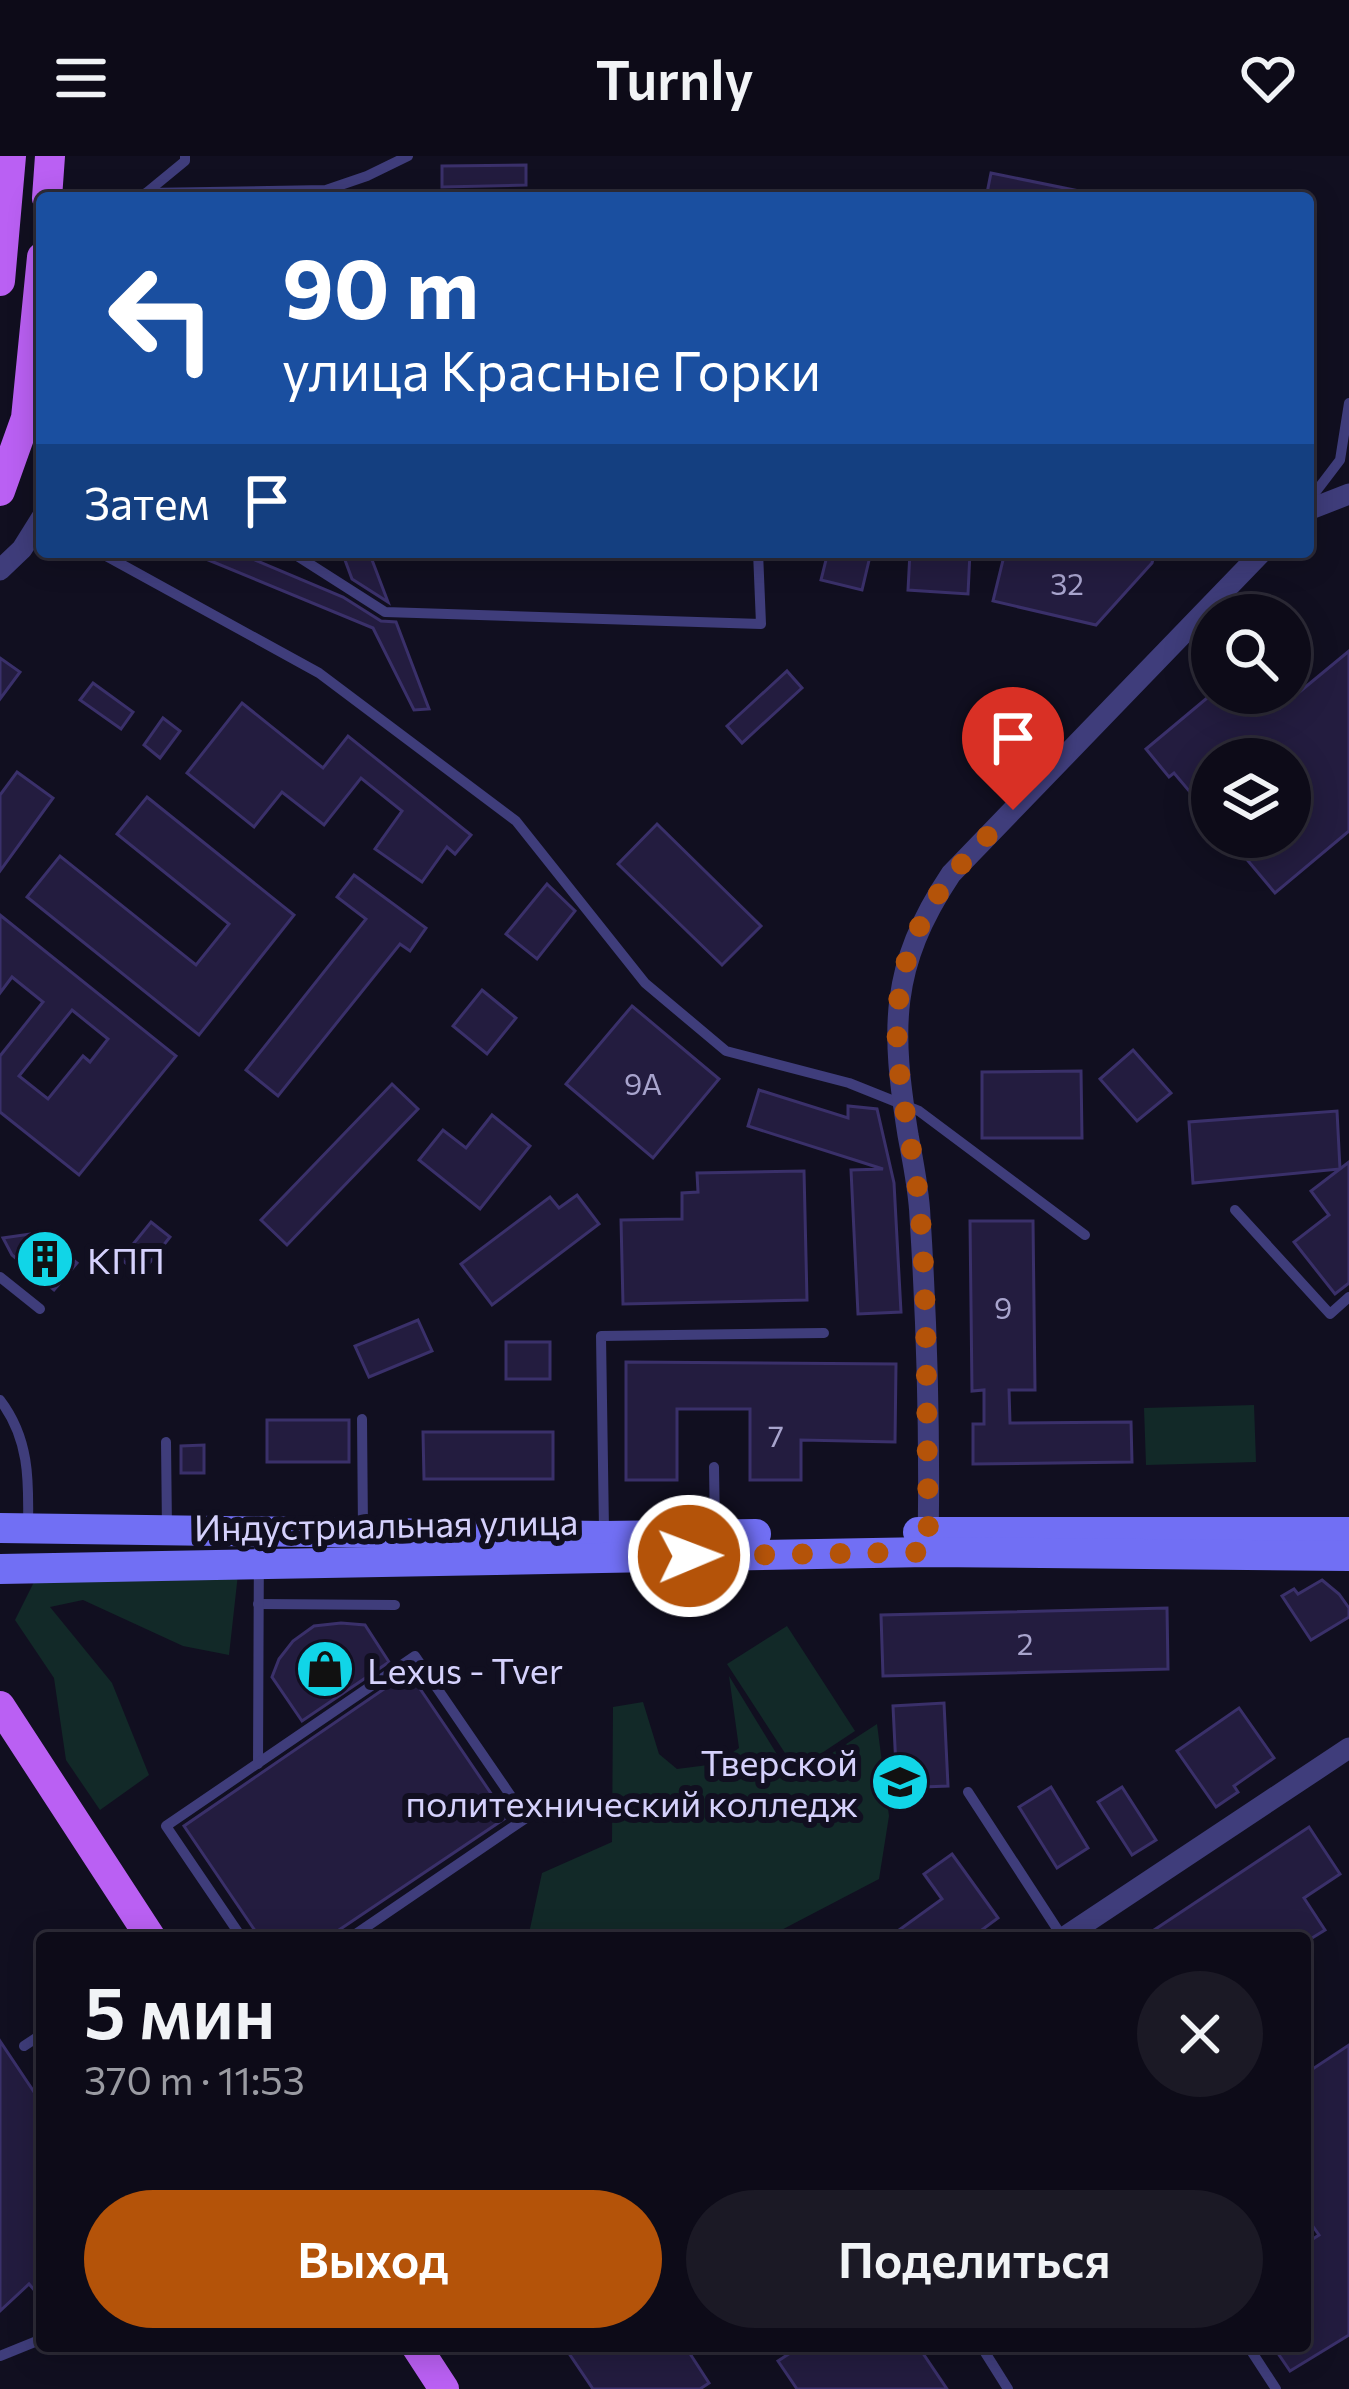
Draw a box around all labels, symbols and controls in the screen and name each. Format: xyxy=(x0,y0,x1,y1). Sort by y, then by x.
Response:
icon: menu xyxy=(48,45,114,111)
text: Turnly xyxy=(595,45,754,111)
icon: heart xyxy=(1235,45,1301,111)
text: 90 m xyxy=(282,234,479,336)
icon: left xyxy=(84,240,240,396)
text: улица Красные Горки xyxy=(282,336,821,402)
icon: arrive xyxy=(234,468,300,534)
text: Затем xyxy=(84,474,210,529)
house number: 32 xyxy=(1050,564,1084,601)
map controls xyxy=(1191,594,1311,858)
button: search xyxy=(1191,594,1311,714)
pin xyxy=(962,687,1064,810)
icon: arrive xyxy=(980,705,1046,771)
button: layers xyxy=(1191,738,1311,858)
house number: 9А xyxy=(624,1064,662,1101)
building icon: КПП xyxy=(14,1228,76,1290)
place label: КПП xyxy=(87,1237,165,1281)
house number: 9 xyxy=(994,1288,1012,1325)
house number: 7 xyxy=(768,1416,784,1453)
position arrow xyxy=(626,1493,752,1619)
street label: Индустриальная улица xyxy=(193,1498,579,1548)
house number: 2 xyxy=(1017,1624,1033,1661)
shop icon: Lexus - Tver xyxy=(294,1638,356,1700)
place label: Lexus - Tver xyxy=(367,1647,563,1691)
place label: Тверской политехнический колледж xyxy=(406,1739,858,1824)
school or university icon: Тверской политехнический колледж xyxy=(869,1751,931,1813)
text: 5 мин xyxy=(84,1966,275,2054)
button: close xyxy=(1137,1971,1263,2097)
text: 370 m · 11:53 xyxy=(84,2055,305,2103)
button: Выход xyxy=(84,2190,662,2328)
button: Поделиться xyxy=(686,2190,1263,2328)

